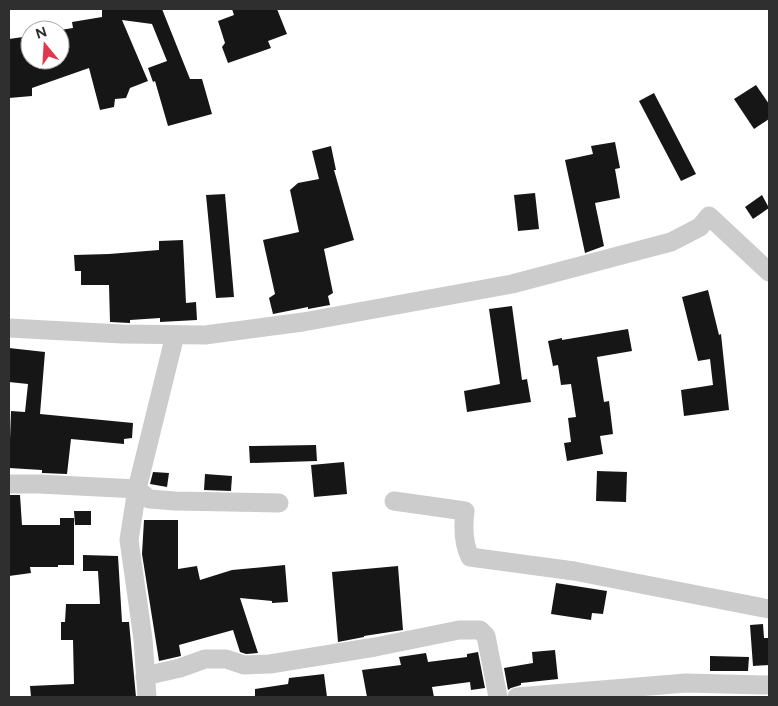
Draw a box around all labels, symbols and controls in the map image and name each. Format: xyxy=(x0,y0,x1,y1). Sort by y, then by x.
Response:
north arrow xyxy=(20,20,70,70)
text: N xyxy=(33,23,49,43)

